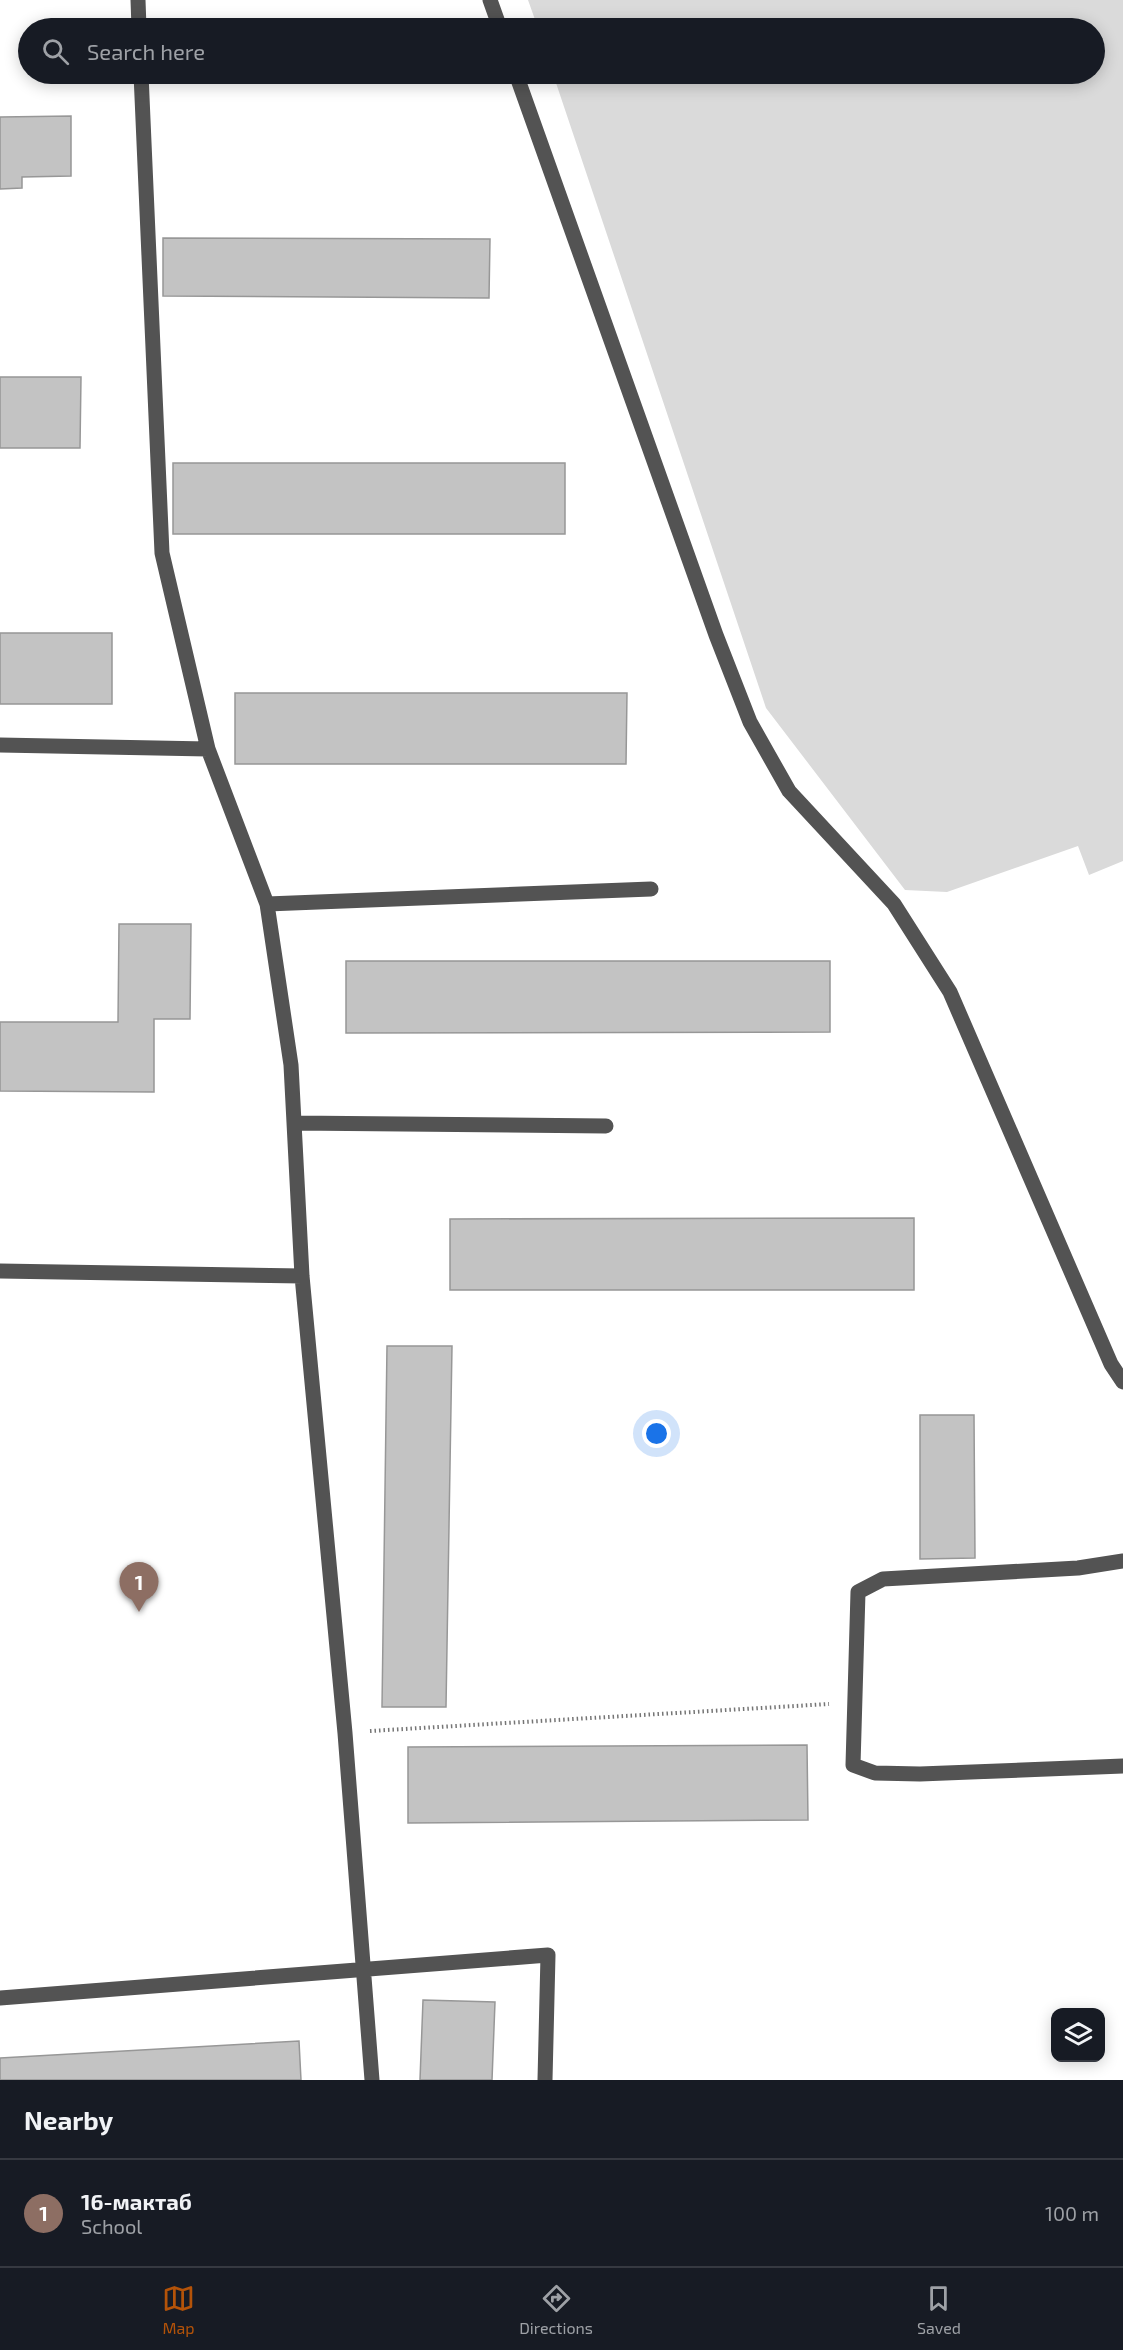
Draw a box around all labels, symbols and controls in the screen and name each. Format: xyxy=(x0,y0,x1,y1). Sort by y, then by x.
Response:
search box xyxy=(18,18,1105,84)
icon: search xyxy=(39,35,72,68)
text: Search here xyxy=(87,38,205,64)
your location xyxy=(642,1419,671,1448)
pin: 1 xyxy=(120,1562,158,1612)
map controls xyxy=(1051,2008,1105,2062)
button: layers xyxy=(1051,2008,1105,2062)
text: Nearby xyxy=(24,2104,113,2135)
text: 16-мактаб xyxy=(81,2188,192,2214)
text: 1 xyxy=(39,2201,48,2225)
text: 100 m xyxy=(1045,2201,1099,2225)
text: School xyxy=(81,2214,142,2238)
tab: Map xyxy=(162,2282,195,2337)
tab: Directions xyxy=(519,2282,593,2337)
tab: Saved xyxy=(917,2282,961,2337)

